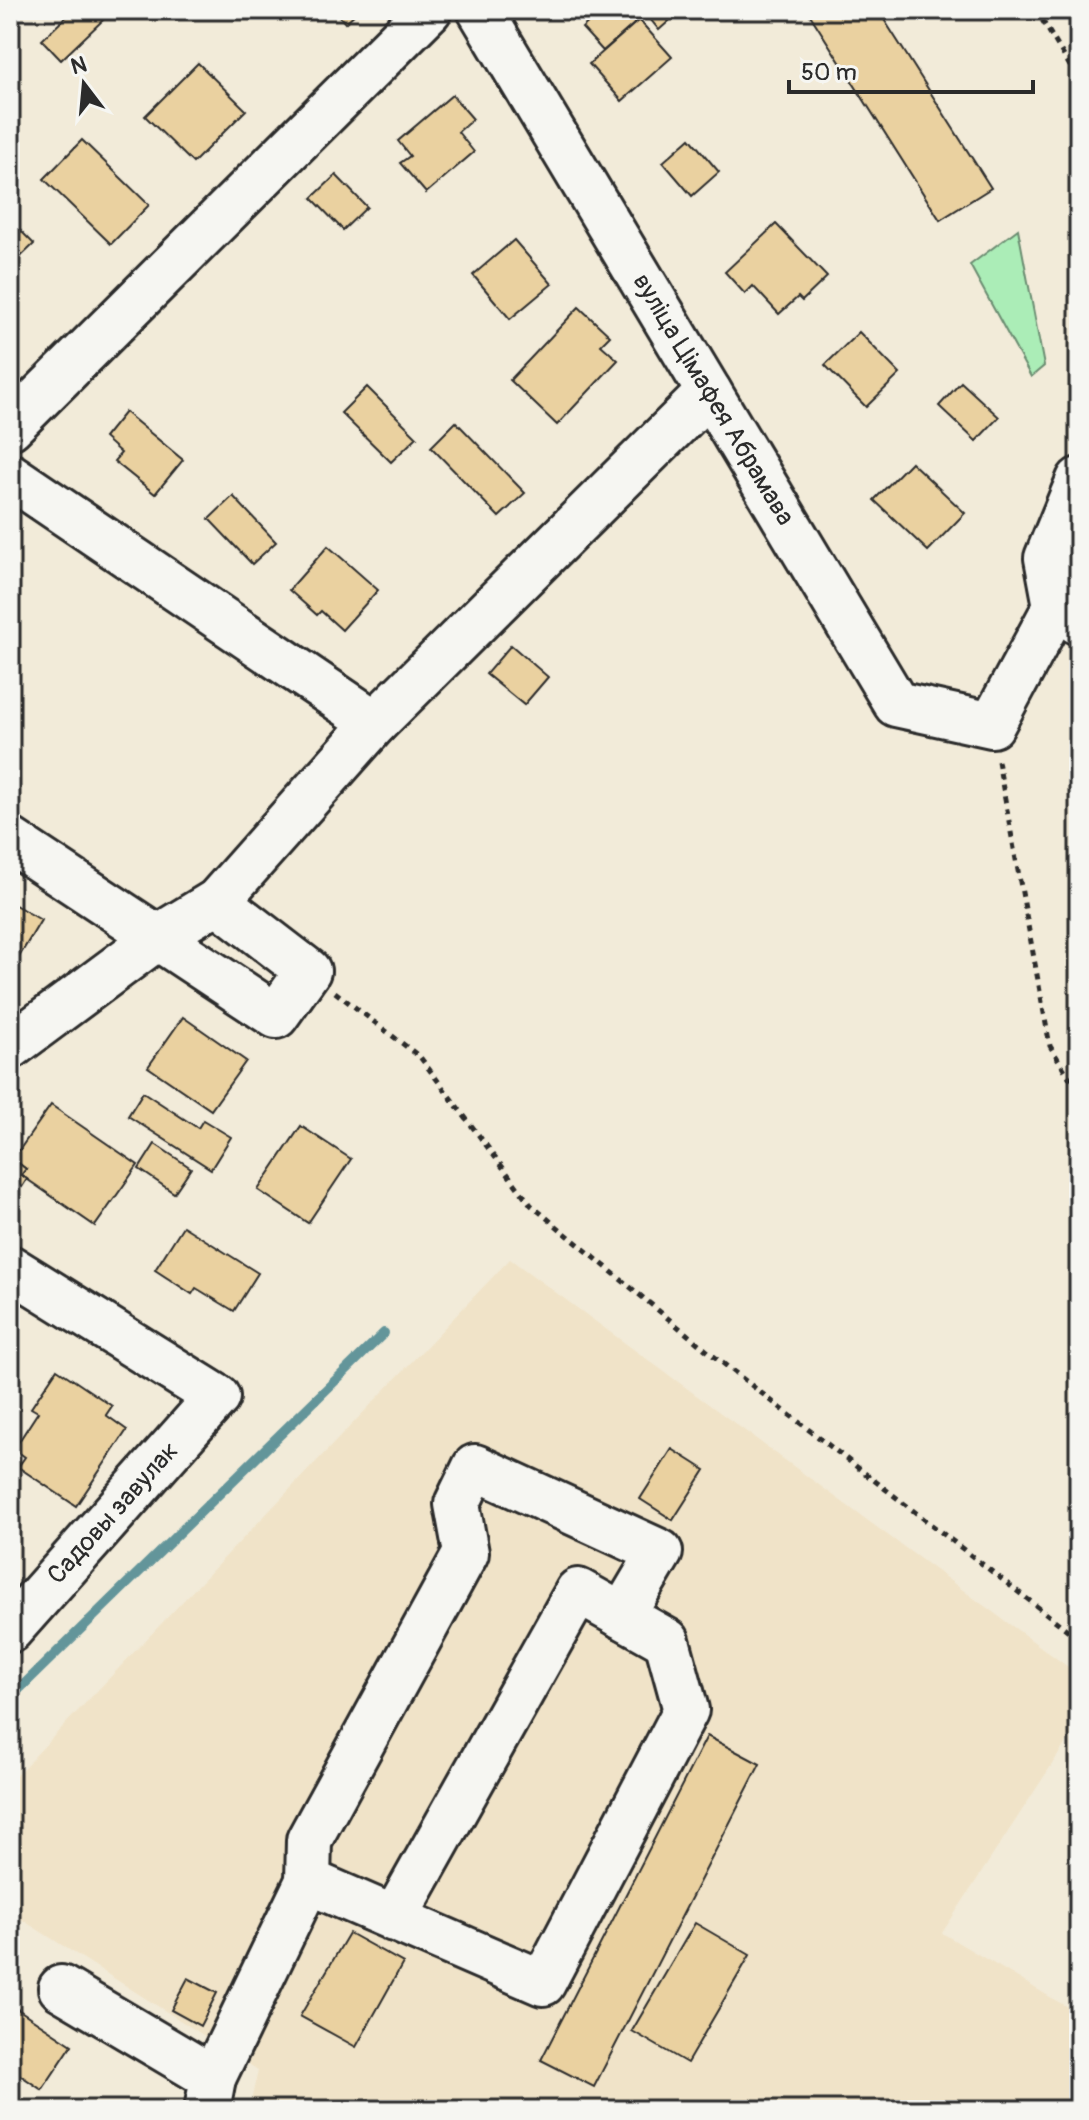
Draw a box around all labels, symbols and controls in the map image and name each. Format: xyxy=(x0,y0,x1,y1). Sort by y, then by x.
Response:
north arrow xyxy=(44,44,124,124)
scale bar xyxy=(789,44,1033,94)
text: N xyxy=(68,50,90,81)
text: 50 m xyxy=(801,58,857,87)
street label: вуліца Цімафея Абрамава xyxy=(626,268,801,531)
street label: Садовы завулак xyxy=(41,1435,185,1591)

